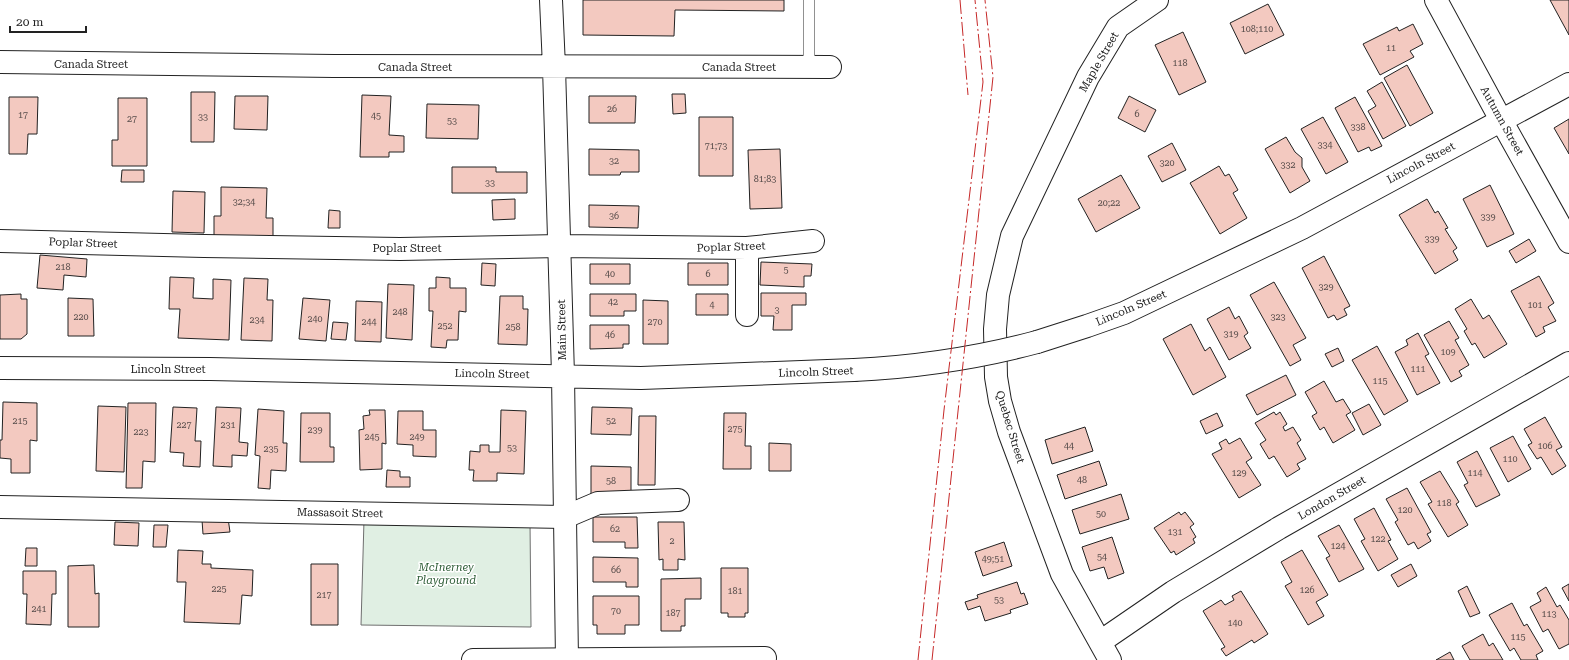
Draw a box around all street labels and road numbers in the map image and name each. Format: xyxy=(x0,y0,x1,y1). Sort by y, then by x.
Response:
street label: Maple Street xyxy=(1077,30,1121,94)
street label: Canada Street xyxy=(54,58,128,71)
street label: Canada Street xyxy=(378,61,452,74)
street label: Canada Street xyxy=(702,61,776,74)
street label: Autumn Street xyxy=(1478,84,1526,158)
street label: Lincoln Street xyxy=(1385,140,1457,186)
street label: Poplar Street xyxy=(48,235,118,251)
street label: Poplar Street xyxy=(696,239,766,255)
street label: Poplar Street xyxy=(373,242,442,255)
street label: Lincoln Street xyxy=(1094,287,1168,329)
street label: Main Street xyxy=(555,299,569,361)
street label: Lincoln Street xyxy=(130,363,206,376)
street label: Lincoln Street xyxy=(778,364,854,380)
street label: Lincoln Street xyxy=(454,367,530,381)
street label: Quebec Street xyxy=(993,389,1027,465)
street label: London Street xyxy=(1296,473,1368,523)
street label: Massasoit Street xyxy=(297,506,383,520)

